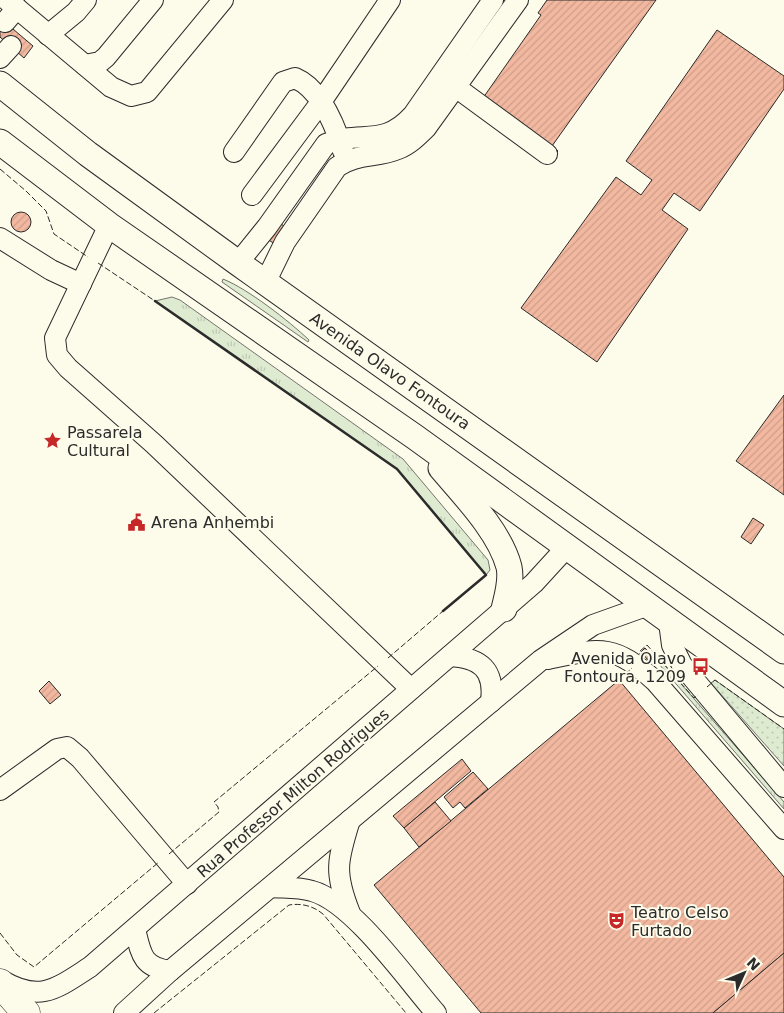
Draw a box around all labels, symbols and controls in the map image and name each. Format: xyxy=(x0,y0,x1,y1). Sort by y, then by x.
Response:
street label: Avenida Olavo Fontoura xyxy=(306,308,474,434)
place label: Passarela Cultural xyxy=(67,423,143,460)
place icon: Passarela Cultural xyxy=(43,431,63,451)
public building icon: Arena Anhembi xyxy=(127,512,147,532)
place label: Arena Anhembi xyxy=(151,513,274,532)
place label: Avenida Olavo Fontoura, 1209 xyxy=(564,649,686,686)
bus stop icon: Avenida Olavo Fontoura, 1209 xyxy=(690,657,710,677)
street label: Rua Professor Milton Rodrigues xyxy=(193,704,393,882)
place label: Teatro Celso Furtado xyxy=(630,903,729,940)
theatre icon: Teatro Celso Furtado xyxy=(607,911,627,931)
north arrow xyxy=(719,948,769,998)
text: N xyxy=(744,954,763,974)

